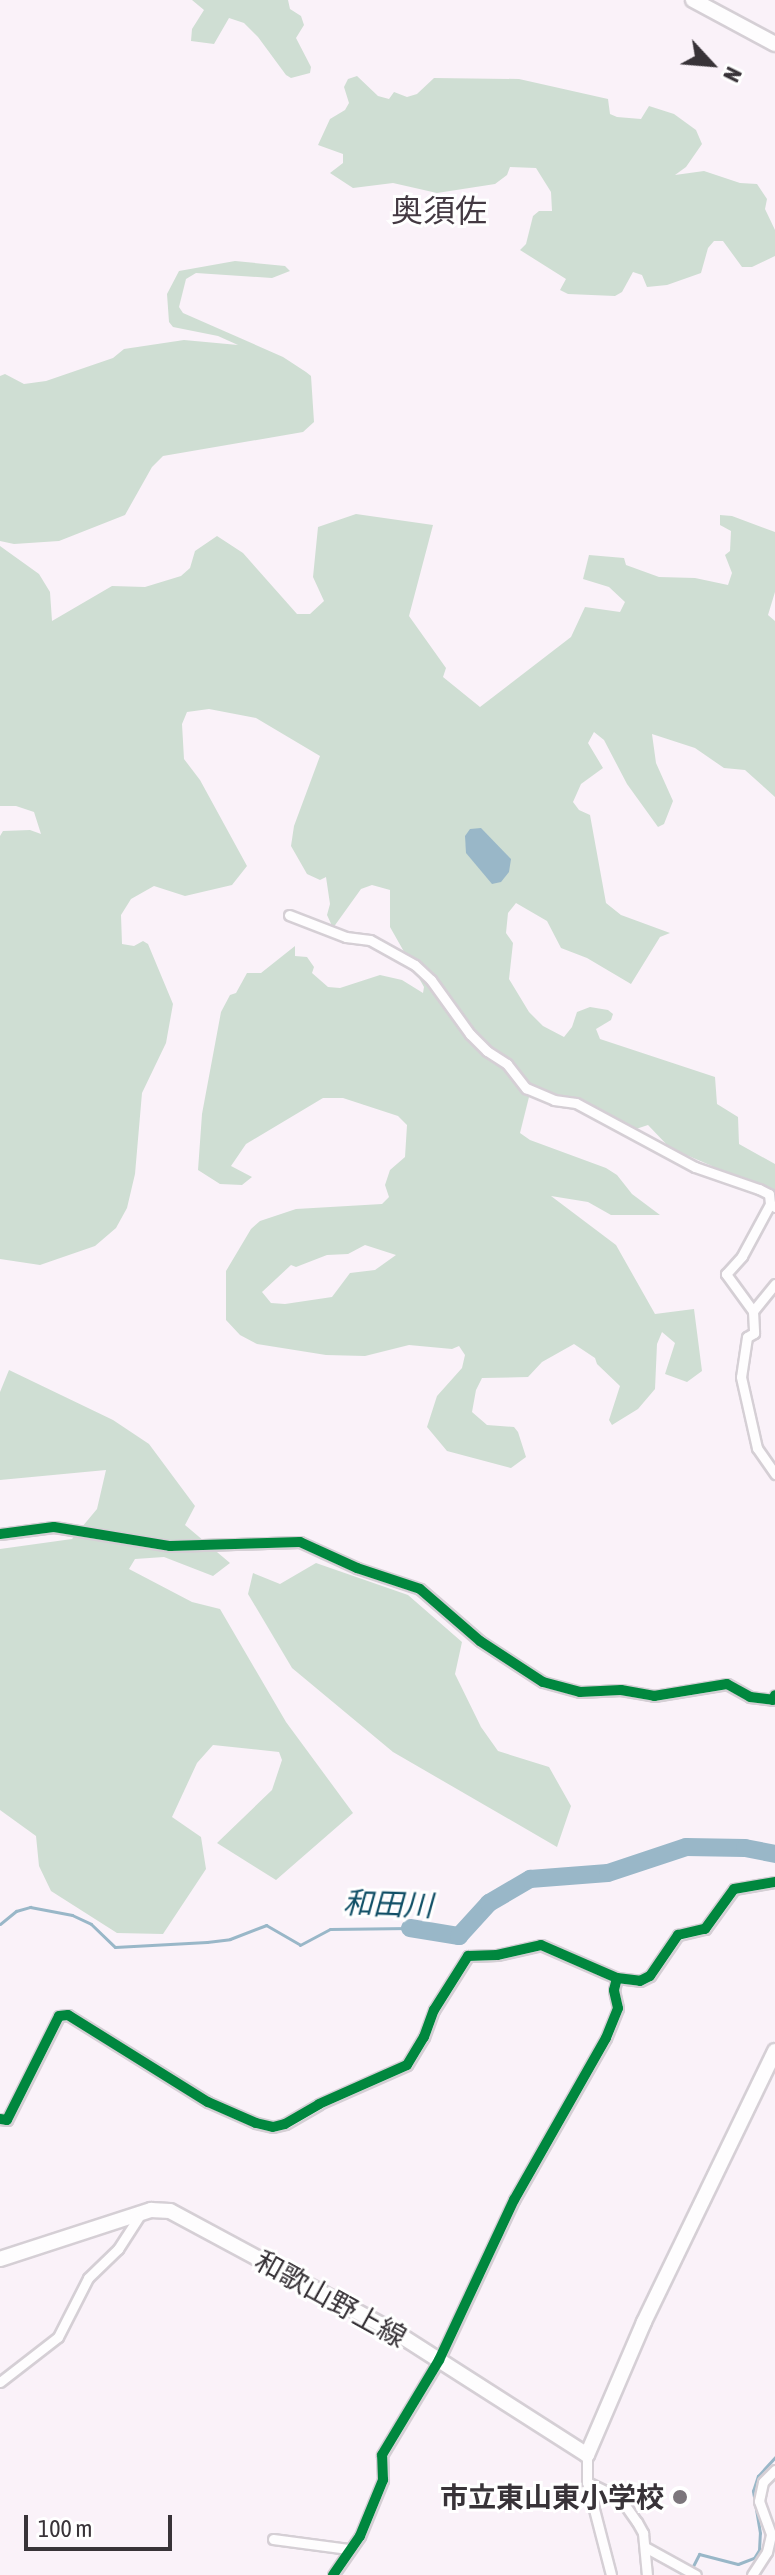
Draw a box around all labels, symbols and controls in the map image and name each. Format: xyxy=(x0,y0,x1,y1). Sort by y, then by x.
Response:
north arrow xyxy=(671,24,751,104)
text: N xyxy=(718,63,747,86)
district label: 奥須佐 xyxy=(391,192,487,230)
water label: 和田川 xyxy=(342,1884,434,1924)
street label: 和歌山野上線 xyxy=(249,2244,413,2354)
place label: 市立東山東小学校 xyxy=(440,2480,664,2514)
marker: 市立東山東小学校 xyxy=(671,2488,689,2506)
scale bar xyxy=(28,2499,176,2549)
text: 100 m xyxy=(38,2515,92,2542)

